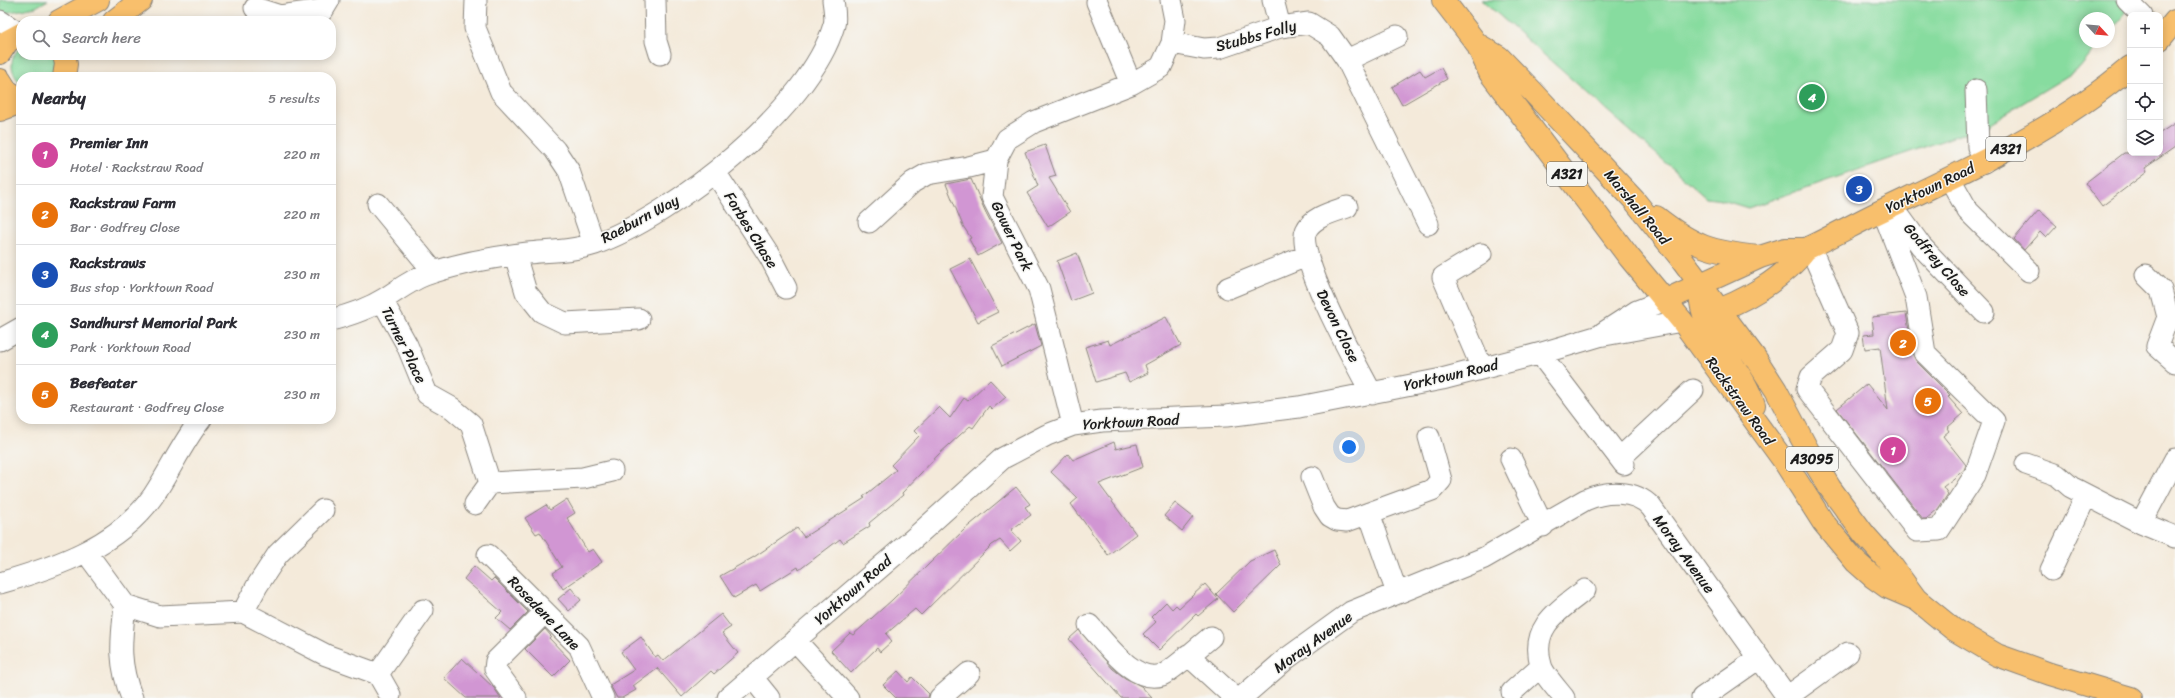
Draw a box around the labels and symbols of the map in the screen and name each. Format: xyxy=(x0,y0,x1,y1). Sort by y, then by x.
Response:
north arrow xyxy=(2079,12,2115,48)
street label: Stubbs Folly xyxy=(1213,13,1300,59)
pin: 4 xyxy=(1799,82,1825,112)
road number: A321 xyxy=(1986,137,2026,161)
street label: Yorktown Road xyxy=(1881,155,1980,221)
road number: A321 xyxy=(1547,162,1587,186)
street label: Marshall Road xyxy=(1597,163,1677,252)
pin: 3 xyxy=(1846,174,1872,204)
street label: Forbes Chase xyxy=(717,186,785,274)
street label: Raeburn Way xyxy=(596,187,684,251)
street label: Gower Park xyxy=(984,196,1041,277)
street label: Godfrey Close xyxy=(1897,217,1977,303)
street label: Devon Close xyxy=(1309,285,1367,367)
street label: Turner Place xyxy=(374,302,434,388)
pin: 2 xyxy=(1890,328,1916,358)
street label: Yorktown Road xyxy=(1401,351,1502,399)
street label: Rackstraw Road xyxy=(1699,351,1782,452)
pin: 5 xyxy=(1915,386,1941,416)
street label: Yorktown Road xyxy=(1082,406,1181,438)
pin: 1 xyxy=(1880,435,1906,465)
your location xyxy=(1339,437,1359,457)
road number: A3095 xyxy=(1786,447,1838,471)
street label: Moray Avenue xyxy=(1646,509,1722,600)
street label: Yorktown Road xyxy=(808,548,899,631)
street label: Rosedene Lane xyxy=(501,569,587,657)
street label: Moray Avenue xyxy=(1268,604,1359,680)

